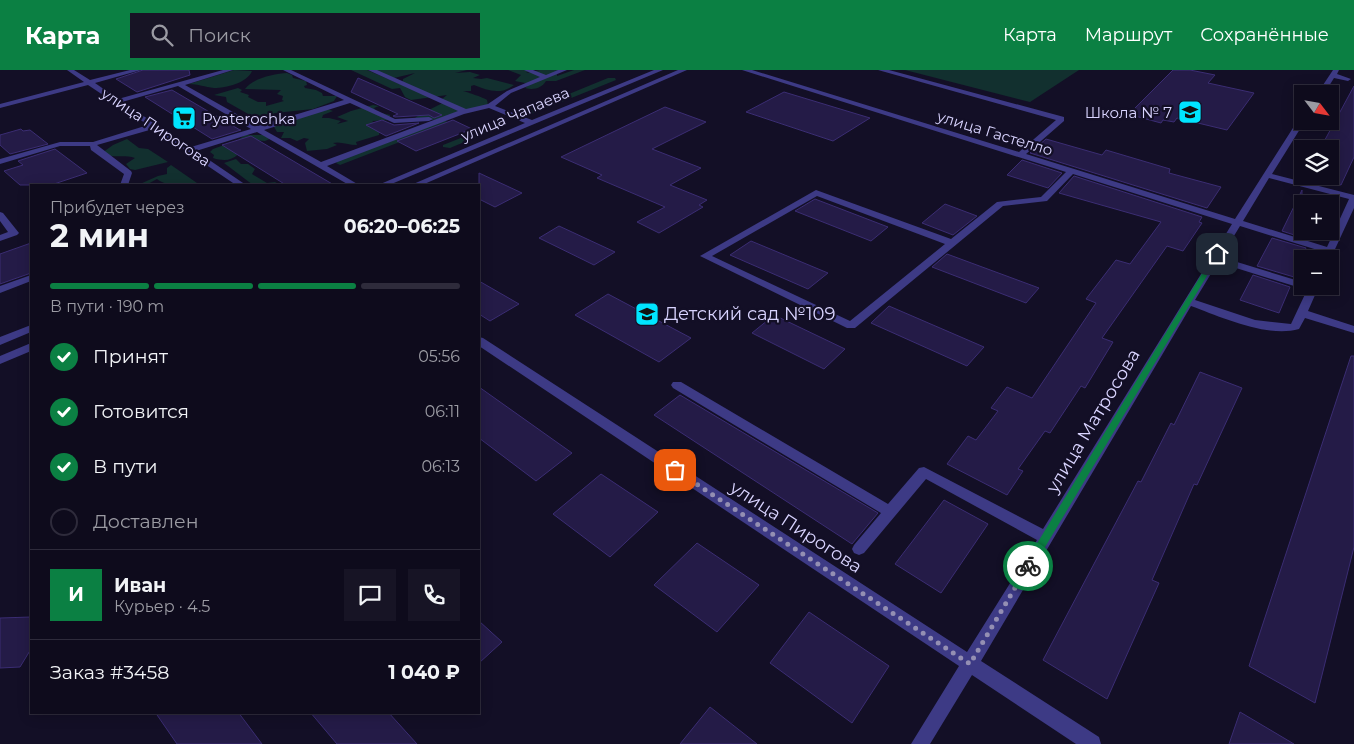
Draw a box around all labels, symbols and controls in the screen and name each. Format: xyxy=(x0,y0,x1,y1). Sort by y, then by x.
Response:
search box xyxy=(130,13,480,58)
text: Карта xyxy=(25,21,100,50)
icon: search xyxy=(148,21,176,49)
text: Поиск xyxy=(188,24,251,47)
text: Карта xyxy=(1003,24,1057,46)
text: Маршрут xyxy=(1085,24,1172,46)
text: Сохранённые xyxy=(1200,24,1329,46)
street label: улица Пирогова xyxy=(97,83,214,171)
street label: улица Чапаева xyxy=(457,83,572,146)
north arrow xyxy=(1294,85,1339,130)
map controls xyxy=(1294,85,1339,295)
school or university icon: Школа № 7 xyxy=(1177,99,1203,125)
place label: Школа № 7 xyxy=(1085,103,1172,122)
supermarket icon: Pyaterochka xyxy=(171,105,197,131)
street label: улица Гастелло xyxy=(934,106,1055,160)
place label: Pyaterochka xyxy=(202,109,296,128)
button: layers xyxy=(1294,140,1339,185)
button: + xyxy=(1294,195,1339,240)
text: Прибудет через xyxy=(50,198,185,217)
text: 06:20–06:25 xyxy=(344,215,460,238)
text: 2 мин xyxy=(50,216,149,255)
pin xyxy=(1196,233,1238,275)
icon: home xyxy=(1203,240,1231,268)
button: − xyxy=(1294,250,1339,295)
text: В пути · 190 m xyxy=(50,297,164,316)
school or university icon: Детский сад №109 xyxy=(634,301,660,327)
place label: Детский сад №109 xyxy=(664,303,835,325)
icon: check xyxy=(50,343,78,371)
text: Принят xyxy=(93,345,168,368)
street label: улица Матросова xyxy=(1041,345,1145,498)
text: 05:56 xyxy=(418,347,460,366)
icon: check xyxy=(50,398,78,426)
text: Готовится xyxy=(93,400,189,423)
text: 06:11 xyxy=(425,402,460,421)
pin xyxy=(654,449,696,491)
icon: check xyxy=(50,453,78,481)
text: В пути xyxy=(93,455,158,478)
icon: bag xyxy=(661,456,689,484)
text: 06:13 xyxy=(421,457,460,476)
street label: улица Пирогова xyxy=(725,476,866,578)
text: Доставлен xyxy=(93,510,199,533)
courier xyxy=(1003,541,1053,591)
icon: bike xyxy=(1014,552,1042,580)
button: chat xyxy=(344,569,396,621)
button: phone xyxy=(408,569,460,621)
text: Иван xyxy=(114,574,166,597)
text: И xyxy=(68,583,84,606)
text: Курьер · 4.5 xyxy=(114,597,210,616)
text: Заказ #3458 xyxy=(50,661,169,684)
text: 1 040 ₽ xyxy=(388,661,460,684)

